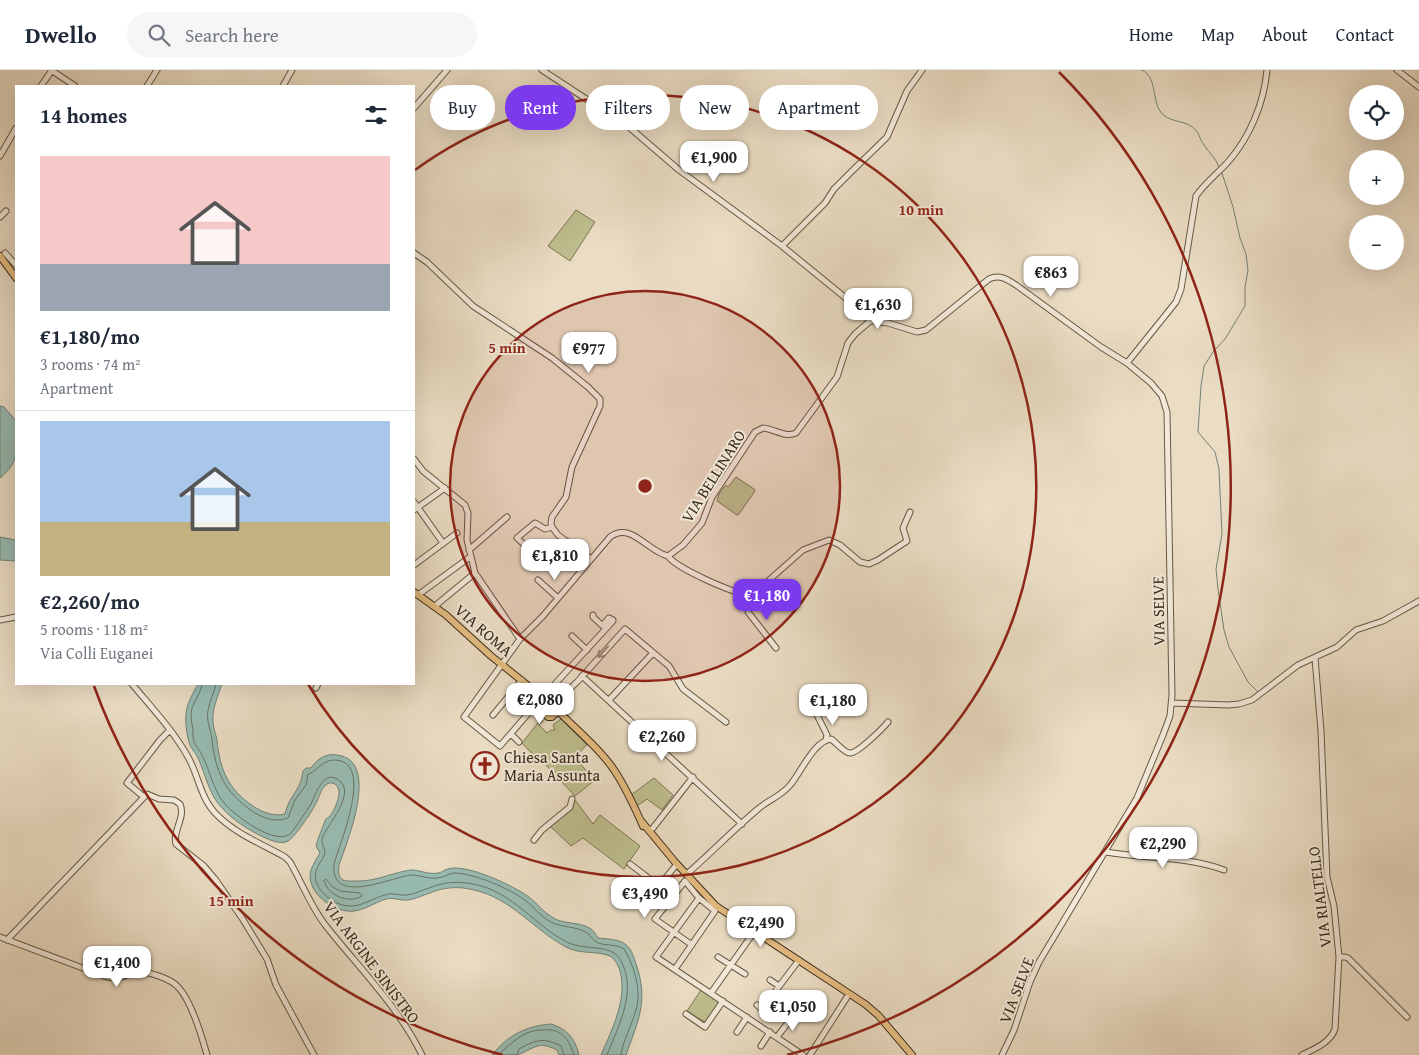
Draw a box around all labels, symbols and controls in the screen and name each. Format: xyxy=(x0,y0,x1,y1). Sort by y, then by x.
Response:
search box xyxy=(127,12,477,57)
text: Dwello xyxy=(25,17,97,52)
icon: search xyxy=(145,21,173,49)
text: Search here xyxy=(185,21,279,49)
text: Home xyxy=(1129,21,1173,48)
text: Map xyxy=(1201,21,1234,48)
text: About xyxy=(1262,21,1308,48)
text: Contact xyxy=(1336,21,1394,48)
chip: Buy xyxy=(430,85,495,130)
chip: Rent xyxy=(505,85,576,130)
chip: Filters xyxy=(586,85,670,130)
chip: New xyxy=(680,85,749,130)
chip: Apartment xyxy=(759,85,878,130)
map controls xyxy=(1349,85,1404,270)
button: locate xyxy=(1349,85,1404,140)
text: 14 homes xyxy=(40,100,127,131)
icon: filters xyxy=(362,101,390,129)
pin: €1,900 xyxy=(673,140,755,183)
text: €1,900 xyxy=(691,145,737,169)
button: + xyxy=(1349,150,1404,205)
icon: home xyxy=(170,188,260,278)
text: 10 min xyxy=(898,199,944,220)
button: − xyxy=(1349,215,1404,270)
pin: €863 xyxy=(1021,256,1081,298)
text: €863 xyxy=(1034,260,1068,284)
pin: €1,630 xyxy=(837,288,919,330)
text: €1,630 xyxy=(855,292,901,316)
text: €1,180/mo xyxy=(40,321,140,352)
pin: €977 xyxy=(559,332,619,374)
text: €977 xyxy=(572,336,606,360)
text: 5 min xyxy=(488,337,526,358)
text: 3 rooms · 74 m² xyxy=(40,352,140,376)
text: Apartment xyxy=(40,376,113,400)
street label: VIA BELLINARO xyxy=(675,425,751,527)
icon: home xyxy=(170,454,260,544)
centre of rings xyxy=(636,477,654,495)
pin: €1,810 xyxy=(514,538,596,581)
text: €1,810 xyxy=(532,543,578,567)
street label: VIA SELVE xyxy=(1145,576,1171,646)
pin: €1,180 xyxy=(726,578,808,621)
text: €1,180 xyxy=(744,583,790,607)
text: €2,260/mo xyxy=(40,586,140,617)
street label: VIA ROMA xyxy=(450,598,519,662)
text: 5 rooms · 118 m² xyxy=(40,617,148,641)
text: Via Colli Euganei xyxy=(40,641,153,665)
one-way arrow xyxy=(598,645,609,658)
pin: €2,080 xyxy=(499,682,581,725)
pin: €1,180 xyxy=(792,684,874,726)
text: €2,080 xyxy=(517,687,563,711)
text: €1,180 xyxy=(810,688,856,712)
pin: €2,260 xyxy=(621,720,703,762)
text: €2,260 xyxy=(639,724,685,748)
place label: Chiesa Santa Maria Assunta xyxy=(504,745,601,787)
church icon: Chiesa Santa Maria Assunta xyxy=(470,751,500,781)
pin: €2,290 xyxy=(1122,826,1204,869)
text: €2,290 xyxy=(1140,831,1186,855)
street label: VIA RIALTELLO xyxy=(1301,845,1337,949)
pin: €3,490 xyxy=(604,876,686,919)
text: €3,490 xyxy=(622,881,668,905)
text: 15 min xyxy=(208,890,254,911)
street label: VIA ARGINE SINISTRO xyxy=(318,896,426,1028)
pin: €2,490 xyxy=(720,906,802,948)
text: €2,490 xyxy=(738,910,784,934)
pin: €1,400 xyxy=(76,946,158,988)
text: €1,400 xyxy=(94,950,140,974)
street label: VIA SELVE xyxy=(992,953,1040,1027)
pin: €1,050 xyxy=(752,990,834,1032)
text: €1,050 xyxy=(770,994,816,1018)

